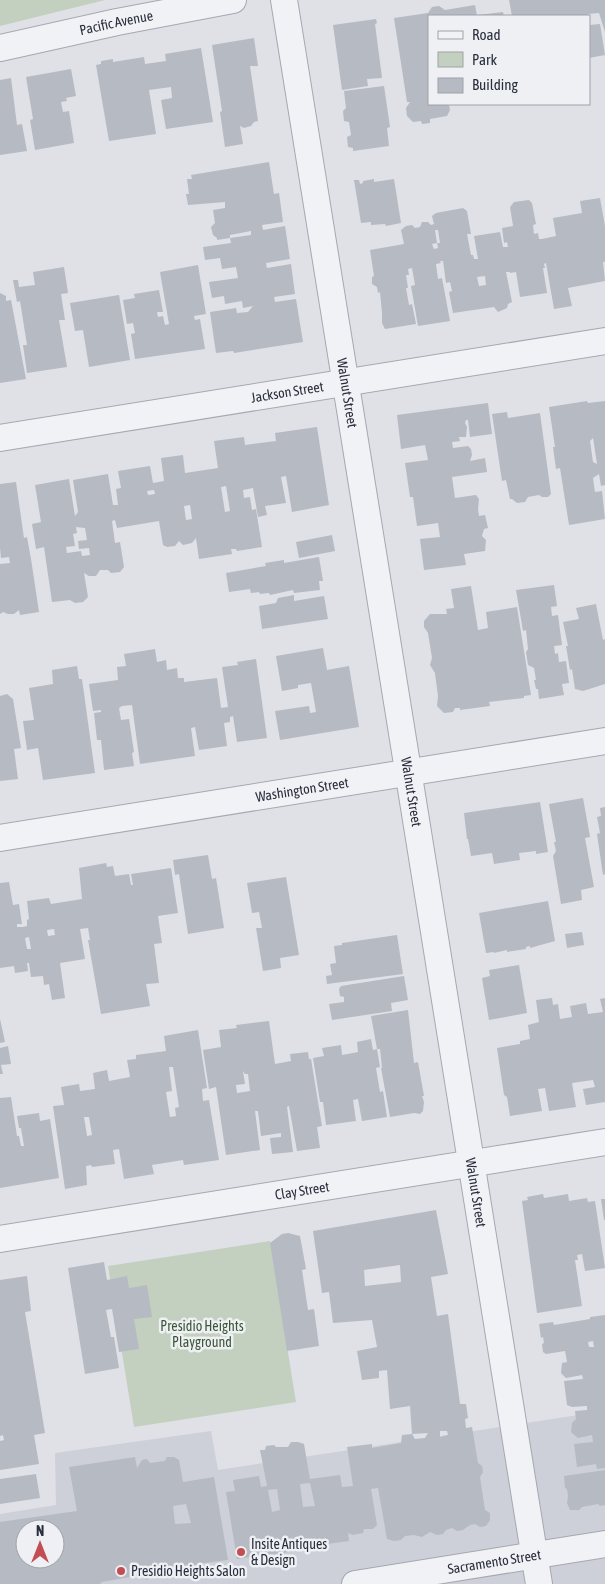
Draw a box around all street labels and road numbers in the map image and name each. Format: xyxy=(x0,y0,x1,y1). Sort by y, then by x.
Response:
street label: Pacific Avenue xyxy=(78,7,154,38)
street label: Walnut Street xyxy=(334,357,361,429)
street label: Jackson Street xyxy=(250,378,325,406)
street label: Walnut Street xyxy=(398,756,425,828)
street label: Washington Street xyxy=(254,774,350,805)
street label: Walnut Street xyxy=(463,1157,489,1229)
street label: Clay Street xyxy=(274,1178,331,1203)
street label: Sacramento Street xyxy=(446,1546,542,1577)

